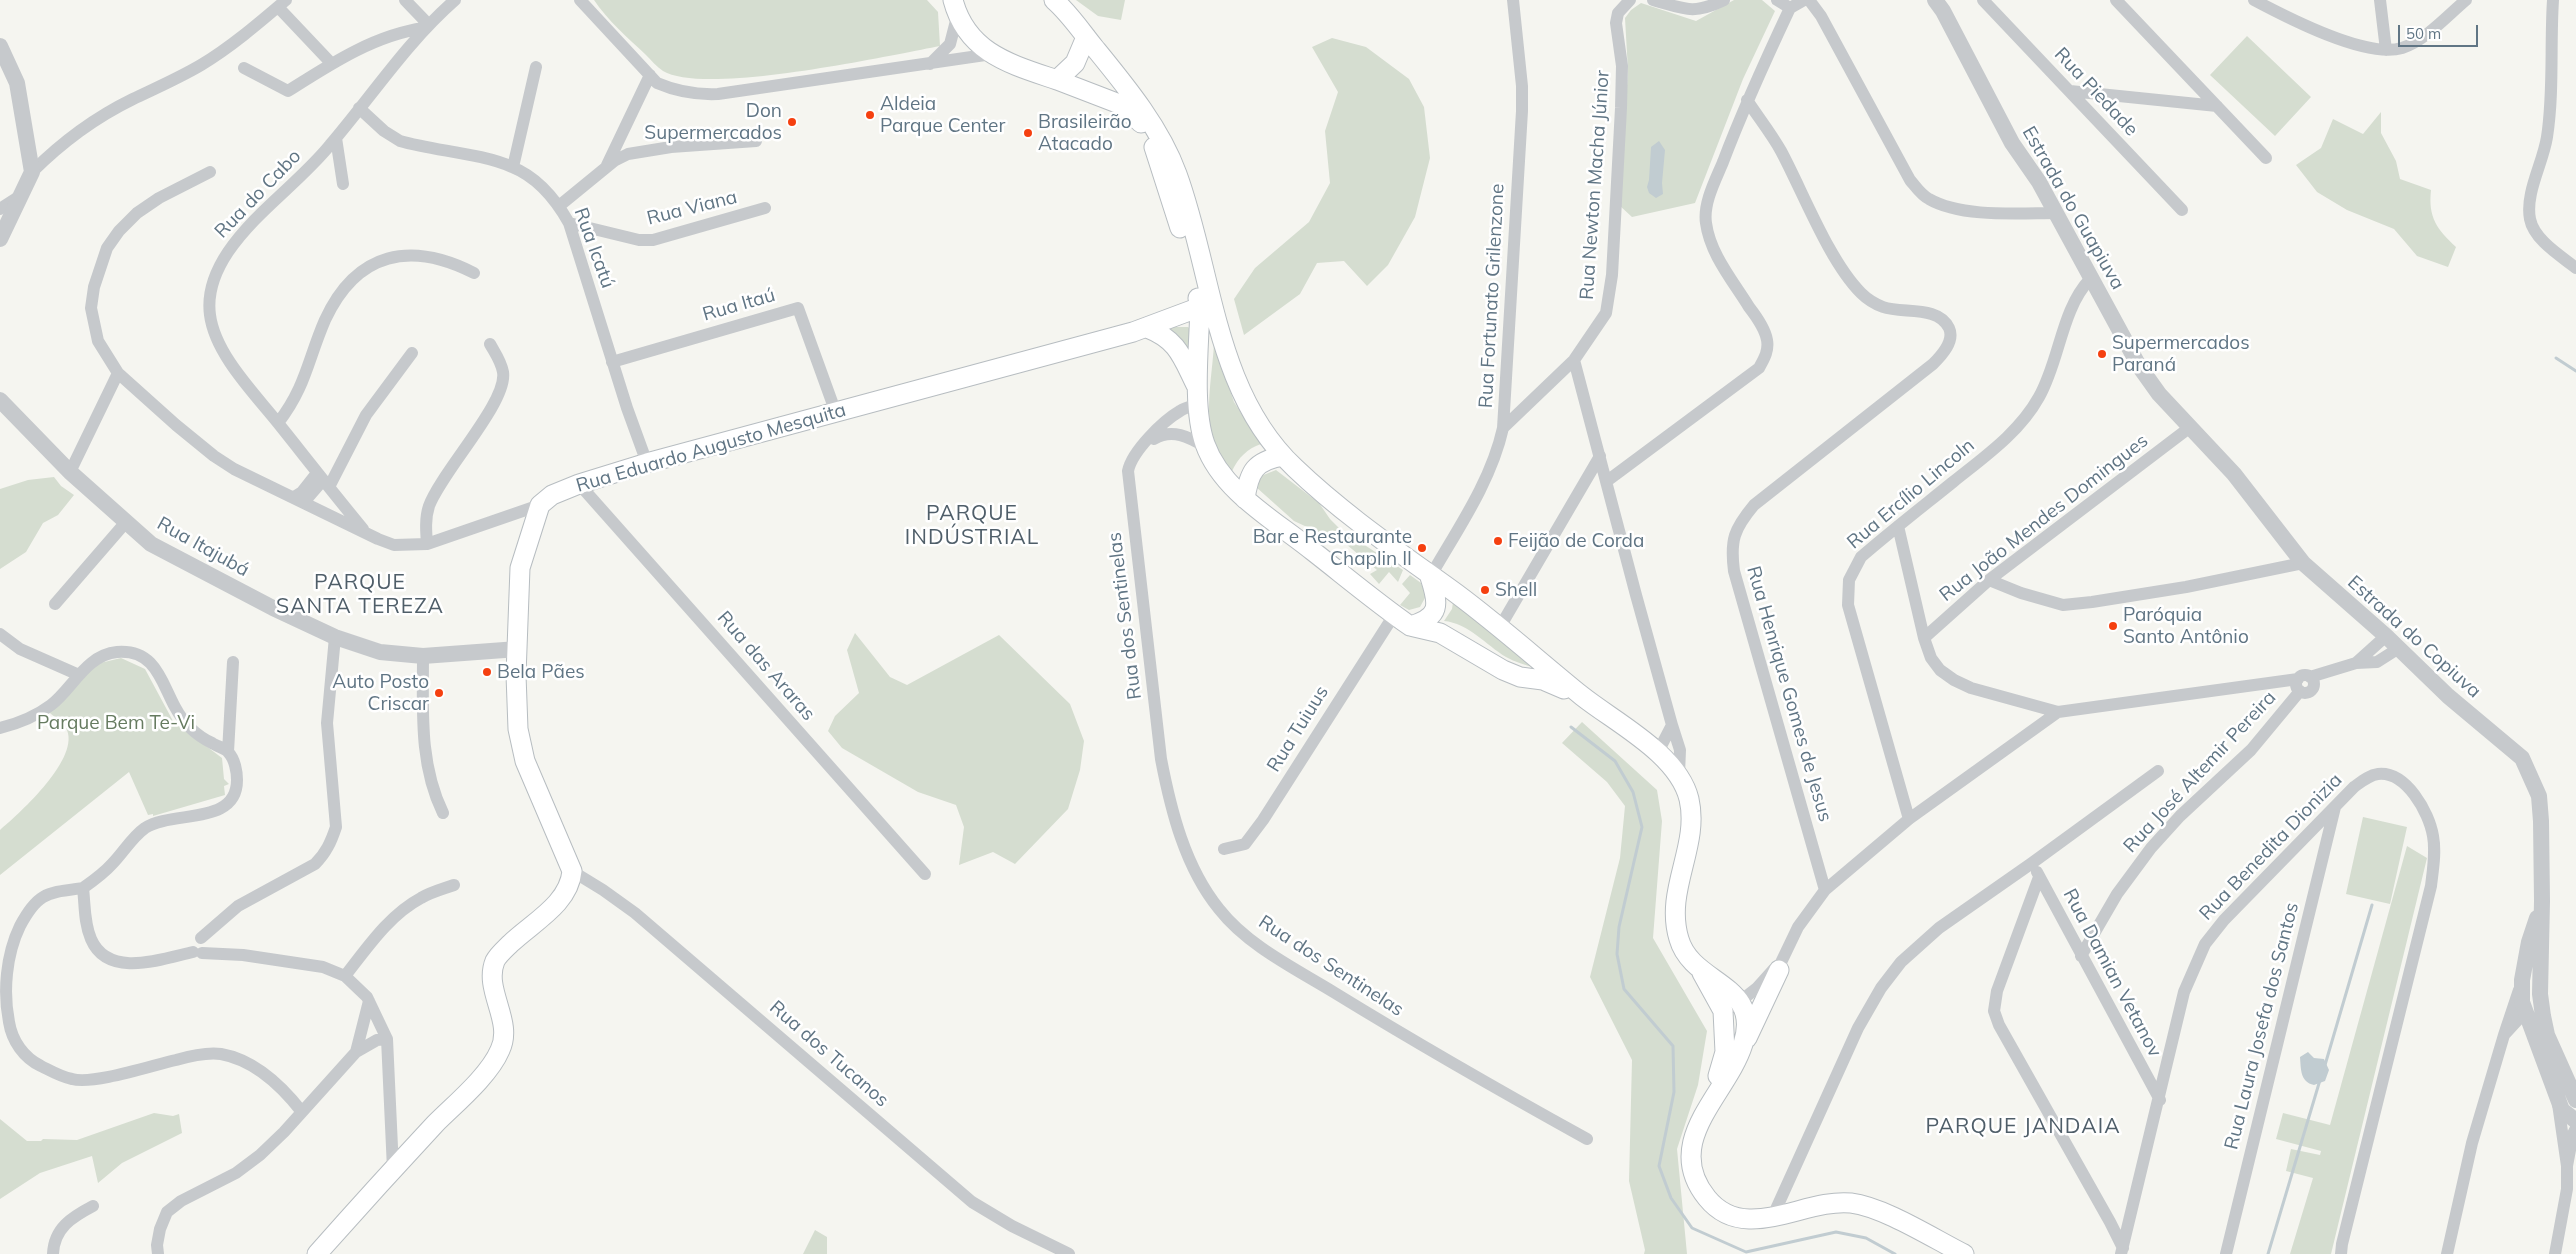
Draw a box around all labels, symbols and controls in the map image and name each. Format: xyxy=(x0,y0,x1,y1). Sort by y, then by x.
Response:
scale bar xyxy=(2401,15,2481,47)
text: 50 m xyxy=(2406,24,2441,43)
street label: Rua Piedade xyxy=(2049,43,2143,141)
street label: Rua Newton Macha Júnior xyxy=(1576,69,1614,301)
place label: Aldeia Parque Center xyxy=(880,93,1005,137)
place label: Don Supermercados xyxy=(644,100,782,144)
marker: Aldeia Parque Center xyxy=(864,109,876,121)
place label: Brasileirão Atacado xyxy=(1038,111,1132,155)
marker: Don Supermercados xyxy=(786,116,798,128)
street label: Estrada do Guapiuva xyxy=(2017,122,2129,294)
marker: Brasileirão Atacado xyxy=(1022,127,1034,139)
street label: Rua do Cabo xyxy=(210,145,306,243)
street label: Rua Fortunato Grilenzone xyxy=(1475,183,1509,409)
street label: Rua Viana xyxy=(645,186,739,230)
street label: Rua Icatú xyxy=(569,205,619,291)
street label: Rua Itaú xyxy=(700,284,778,326)
place label: Supermercados Paraná xyxy=(2112,332,2250,376)
marker: Supermercados Paraná xyxy=(2096,348,2108,360)
street label: Rua Eduardo Augusto Mesquita xyxy=(574,399,848,497)
street label: Rua João Mendes Domingues xyxy=(1935,430,2153,606)
street label: Rua Ercílio Lincoln xyxy=(1843,434,1979,554)
district label: PARQUE INDÚSTRIAL xyxy=(904,501,1040,551)
street label: Rua Itajubá xyxy=(153,512,253,582)
place label: Bar e Restaurante Chaplin II xyxy=(1253,526,1412,570)
place label: Feijão de Corda xyxy=(1508,530,1644,552)
street label: Rua dos Sentinelas xyxy=(1103,531,1147,701)
marker: Feijão de Corda xyxy=(1492,535,1504,547)
marker: Bar e Restaurante Chaplin II xyxy=(1416,542,1428,554)
street label: Rua Henrique Gomes de Jesus xyxy=(1742,564,1836,824)
district label: PARQUE SANTA TEREZA xyxy=(275,570,445,620)
street label: Estrada do Copiuva xyxy=(2343,571,2485,703)
place label: Shell xyxy=(1495,579,1537,601)
marker: Shell xyxy=(1479,584,1491,596)
place label: Paróquia Santo Antônio xyxy=(2123,604,2249,648)
street label: Rua das Araras xyxy=(712,607,820,725)
marker: Paróquia Santo Antônio xyxy=(2107,620,2119,632)
place label: Bela Pães xyxy=(497,661,585,683)
marker: Bela Pães xyxy=(481,666,493,678)
place label: Auto Posto Criscar xyxy=(332,671,429,715)
street label: Rua Tuiuus xyxy=(1263,682,1333,776)
street label: Rua José Altemir Pereira xyxy=(2119,686,2281,858)
marker: Auto Posto Criscar xyxy=(433,687,445,699)
park label: Parque Bem Te-Vi xyxy=(37,712,195,734)
street label: Rua Benedita Dionizia xyxy=(2195,769,2347,925)
street label: Rua Damian Vetanov xyxy=(2058,885,2166,1061)
street label: Rua Laura Josefa dos Santos xyxy=(2220,900,2304,1152)
street label: Rua dos Sentinelas xyxy=(1254,911,1408,1021)
street label: Rua dos Tucanos xyxy=(765,996,893,1112)
district label: PARQUE JANDAIA xyxy=(1924,1114,2122,1140)

